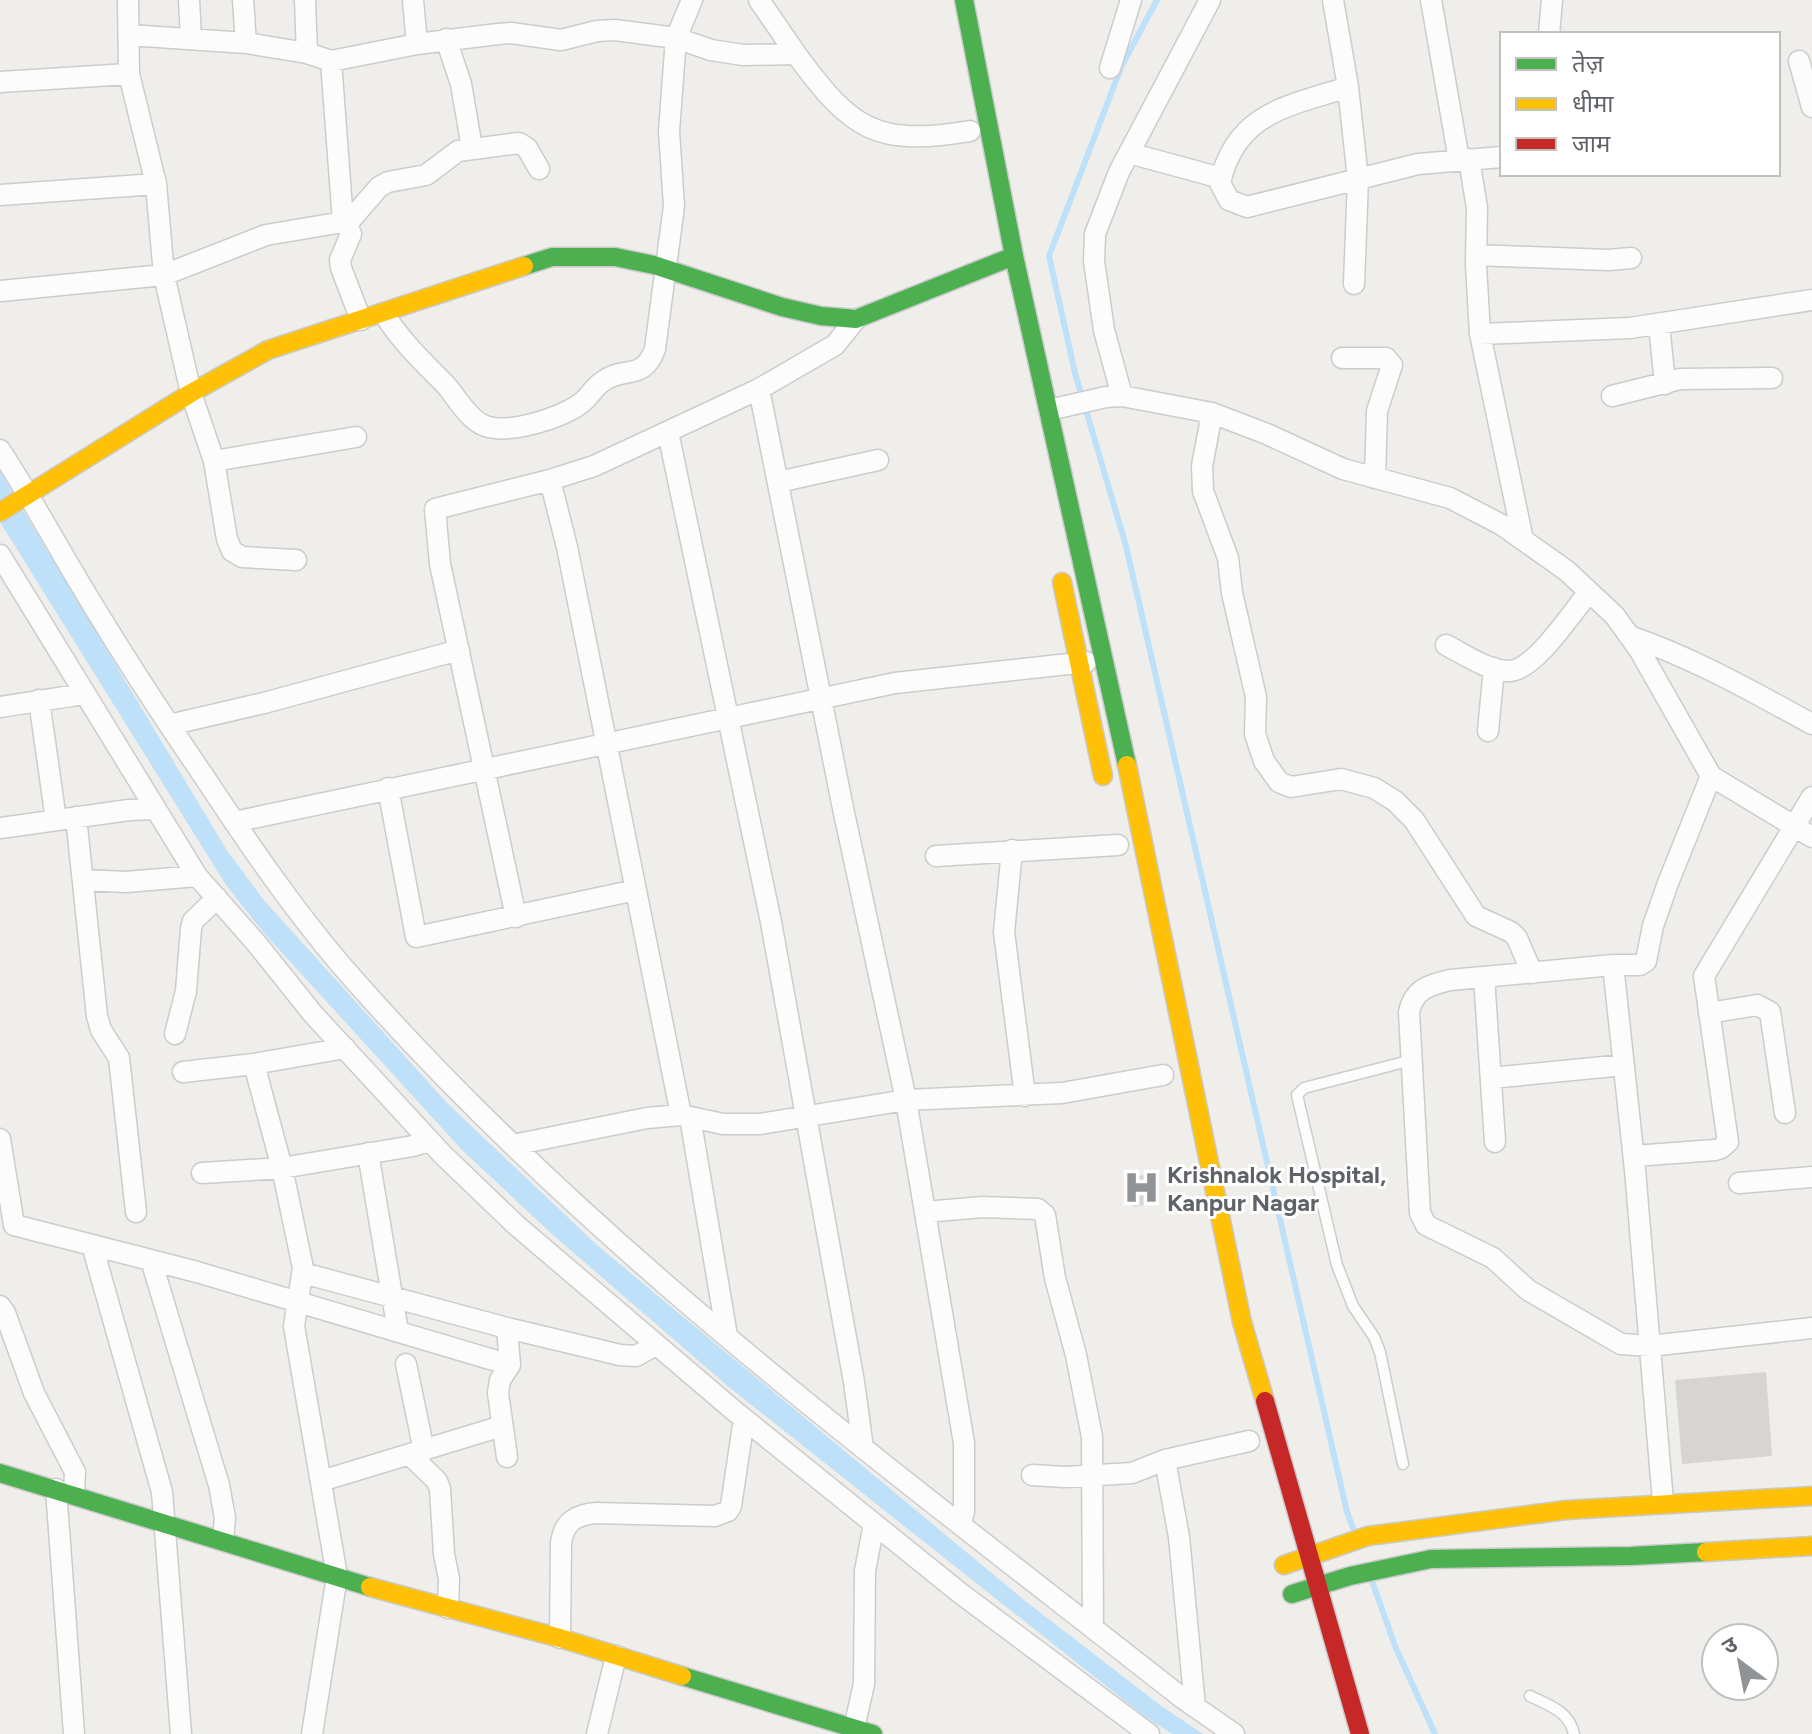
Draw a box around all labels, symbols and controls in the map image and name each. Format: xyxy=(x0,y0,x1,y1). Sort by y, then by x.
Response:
legend xyxy=(1500,32,1780,176)
text: तेज़ xyxy=(1572,49,1605,78)
text: धीमा xyxy=(1572,89,1614,118)
text: जाम xyxy=(1572,129,1611,158)
place label: Krishnalok Hospital, Kanpur Nagar xyxy=(1167,1160,1386,1217)
hospital icon: Krishnalok Hospital, Kanpur Nagar xyxy=(1122,1169,1160,1207)
north arrow xyxy=(1700,1622,1780,1702)
text: उ xyxy=(1717,1630,1743,1660)

